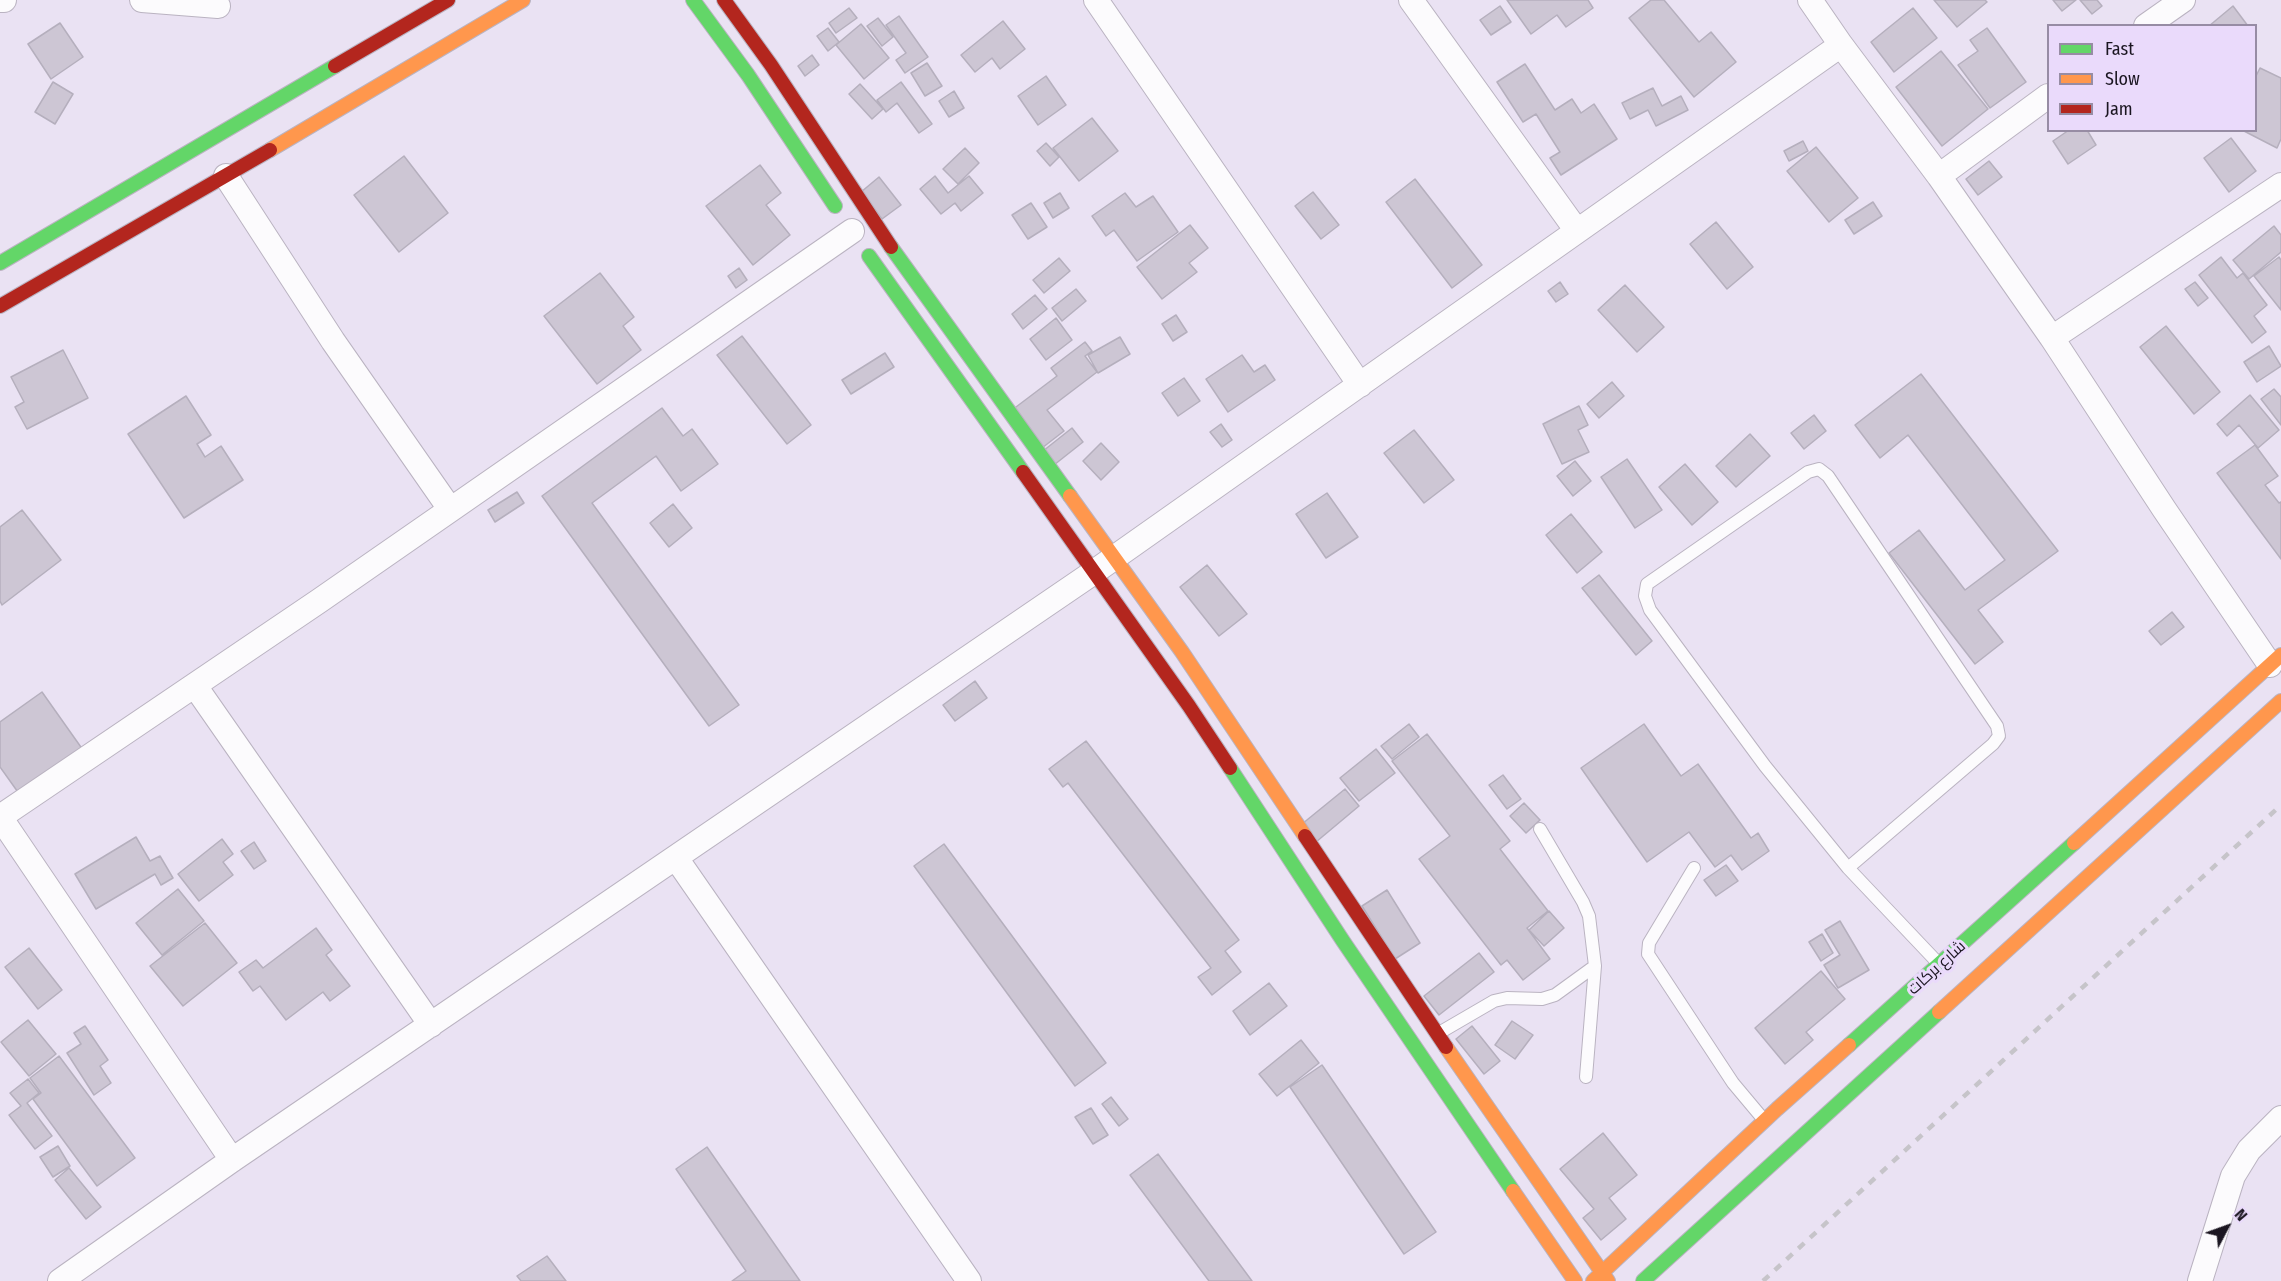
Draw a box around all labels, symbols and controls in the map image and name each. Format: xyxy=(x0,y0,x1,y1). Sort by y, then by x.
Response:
legend xyxy=(2047,24,2257,132)
text: Fast xyxy=(2105,38,2134,60)
text: Slow xyxy=(2105,68,2140,90)
text: Jam xyxy=(2105,98,2133,120)
street label: شارع بركات xyxy=(1904,937,1970,999)
north arrow xyxy=(2197,1197,2257,1257)
text: N xyxy=(2231,1205,2251,1225)

